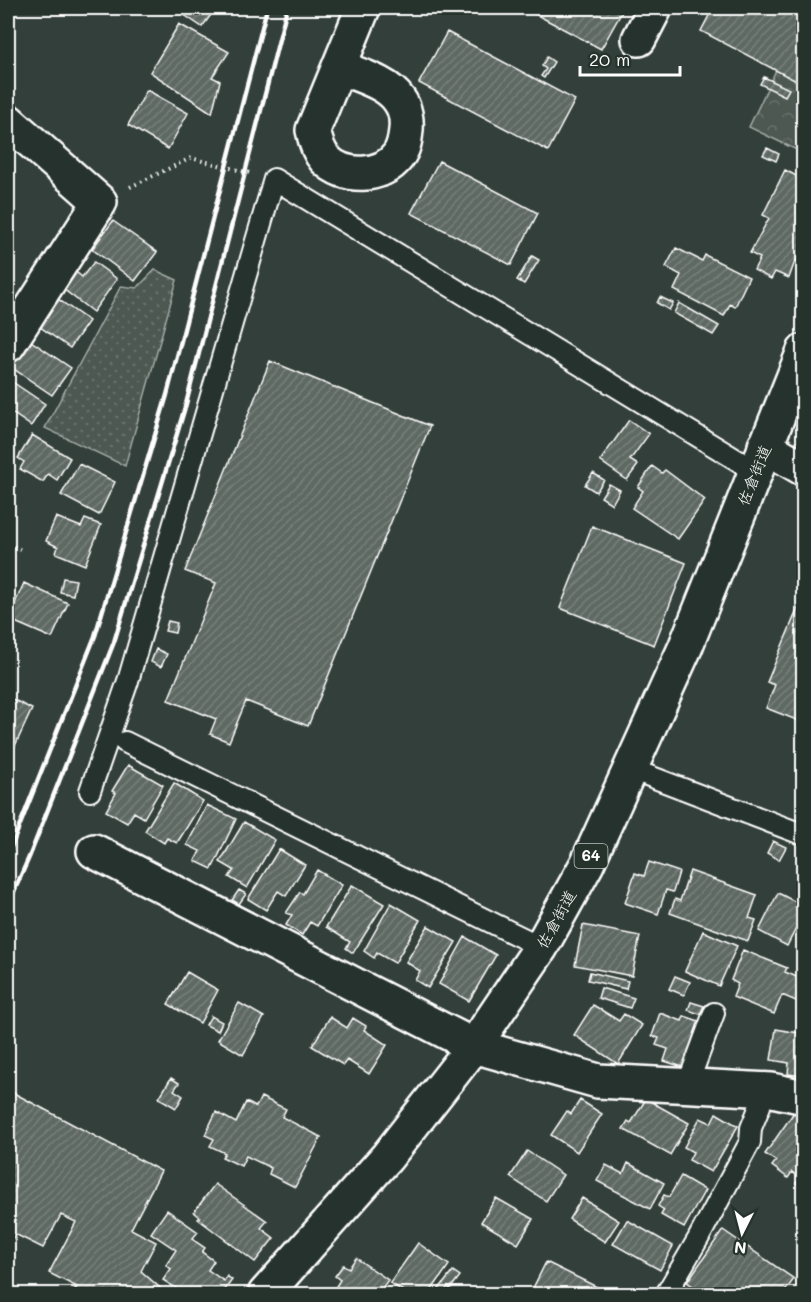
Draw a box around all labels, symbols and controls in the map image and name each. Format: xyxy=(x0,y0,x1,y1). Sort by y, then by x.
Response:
scale bar xyxy=(580,39,680,77)
text: 20 m xyxy=(589,47,630,71)
street label: 佐倉街道 xyxy=(732,441,775,508)
road number: 64 xyxy=(574,844,608,868)
street label: 佐倉街道 xyxy=(531,886,580,952)
north arrow xyxy=(712,1203,772,1263)
text: N xyxy=(733,1237,748,1259)

